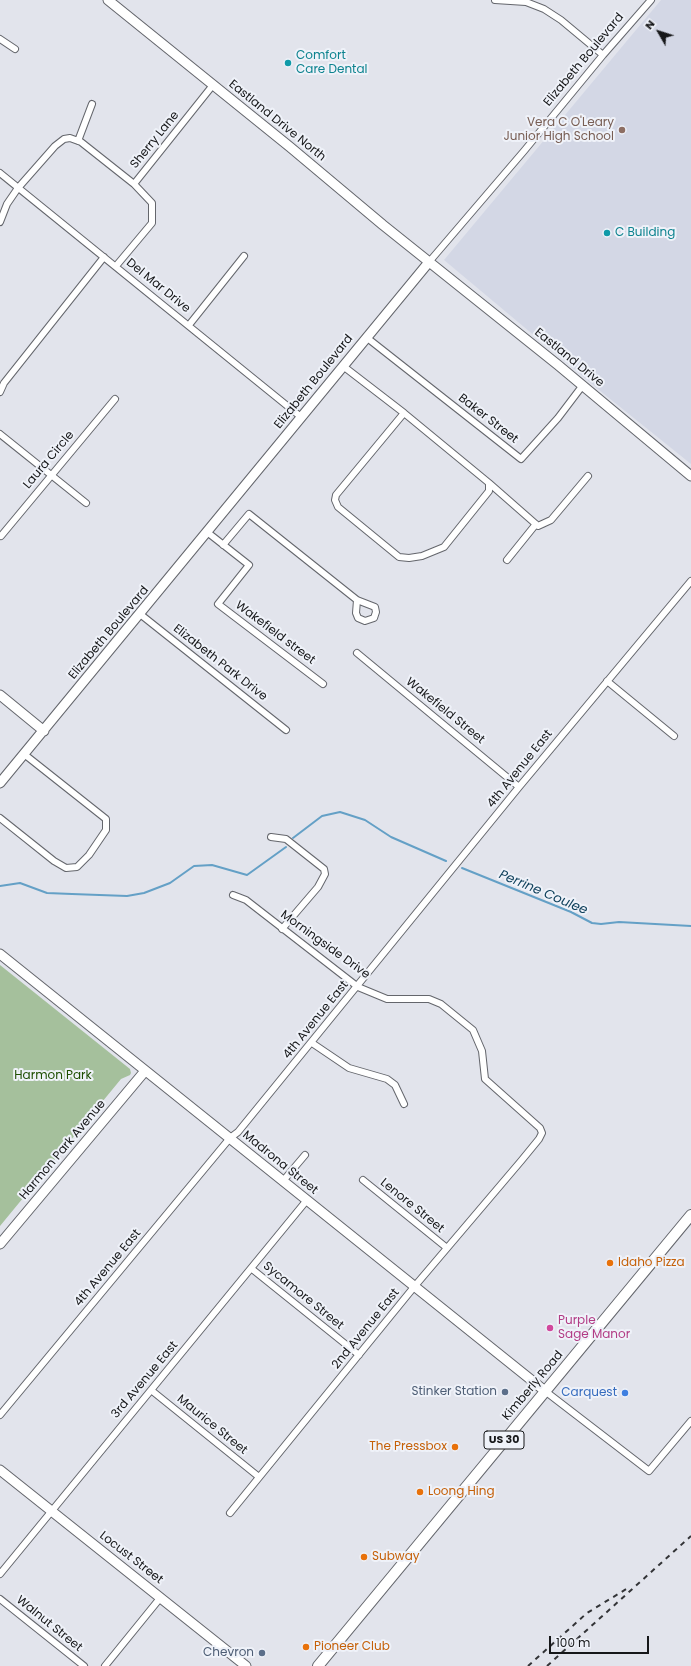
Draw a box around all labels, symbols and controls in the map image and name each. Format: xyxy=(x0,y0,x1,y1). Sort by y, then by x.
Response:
street label: Elizabeth Boulevard xyxy=(541,11,627,109)
north arrow xyxy=(639,12,679,52)
text: N xyxy=(641,16,658,33)
place label: Comfort Care Dental xyxy=(296,49,368,77)
marker: Comfort Care Dental xyxy=(283,58,293,68)
street label: Eastland Drive North xyxy=(225,77,329,165)
street label: Sherry Lane xyxy=(128,108,182,172)
place label: Vera C O'Leary Junior High School xyxy=(503,116,614,144)
marker: Vera C O'Leary Junior High School xyxy=(617,125,627,135)
place label: C Building xyxy=(615,226,675,240)
marker: C Building xyxy=(602,228,612,238)
street label: Del Mar Drive xyxy=(123,256,193,316)
street label: Eastland Drive xyxy=(531,326,607,390)
street label: Elizabeth Boulevard xyxy=(272,332,356,432)
street label: Baker Street xyxy=(455,391,521,447)
street label: Laura Circle xyxy=(21,428,77,492)
street label: Elizabeth Boulevard xyxy=(66,584,152,682)
street label: Wakefield street xyxy=(232,598,318,668)
street label: Elizabeth Park Drive xyxy=(170,622,270,704)
street label: Wakefield Street xyxy=(403,675,487,747)
street label: 4th Avenue East xyxy=(484,727,556,811)
water label: Perrine Coulee xyxy=(496,867,590,919)
street label: Morningside Drive xyxy=(277,908,373,982)
street label: 4th Avenue East xyxy=(280,978,352,1062)
park label: Harmon Park xyxy=(14,1069,92,1083)
street label: Harmon Park Avenue xyxy=(17,1097,109,1203)
street label: Madrona Street xyxy=(239,1128,321,1198)
street label: Lenore Street xyxy=(377,1176,447,1236)
street label: 4th Avenue East xyxy=(72,1227,144,1309)
place label: Idaho Pizza xyxy=(618,1256,685,1270)
marker: Idaho Pizza xyxy=(605,1258,615,1268)
street label: Sycamore Street xyxy=(260,1259,346,1333)
street label: 2nd Avenue East xyxy=(329,1286,403,1372)
place label: Purple Sage Manor xyxy=(558,1314,630,1342)
marker: Purple Sage Manor xyxy=(545,1323,555,1333)
street label: 3rd Avenue East xyxy=(109,1339,181,1421)
street label: Kimberly Road xyxy=(500,1348,566,1424)
place label: Stinker Station xyxy=(411,1385,497,1399)
place label: Carquest xyxy=(561,1386,617,1400)
marker: Stinker Station xyxy=(500,1387,510,1397)
marker: Carquest xyxy=(620,1388,630,1398)
street label: Maurice Street xyxy=(174,1392,250,1458)
road number: US 30 xyxy=(484,1431,524,1449)
place label: The Pressbox xyxy=(369,1440,447,1454)
marker: The Pressbox xyxy=(450,1442,460,1452)
place label: Loong Hing xyxy=(428,1485,495,1499)
marker: Loong Hing xyxy=(415,1487,425,1497)
street label: Locust Street xyxy=(96,1529,166,1587)
place label: Subway xyxy=(372,1550,420,1564)
marker: Subway xyxy=(359,1552,369,1562)
street label: Walnut Street xyxy=(13,1593,85,1655)
scale bar xyxy=(551,1628,651,1654)
text: 100 m xyxy=(556,1634,590,1651)
place label: Pioneer Club xyxy=(314,1640,390,1654)
marker: Pioneer Club xyxy=(301,1642,311,1652)
place label: Chevron xyxy=(203,1646,254,1660)
marker: Chevron xyxy=(257,1648,267,1658)

